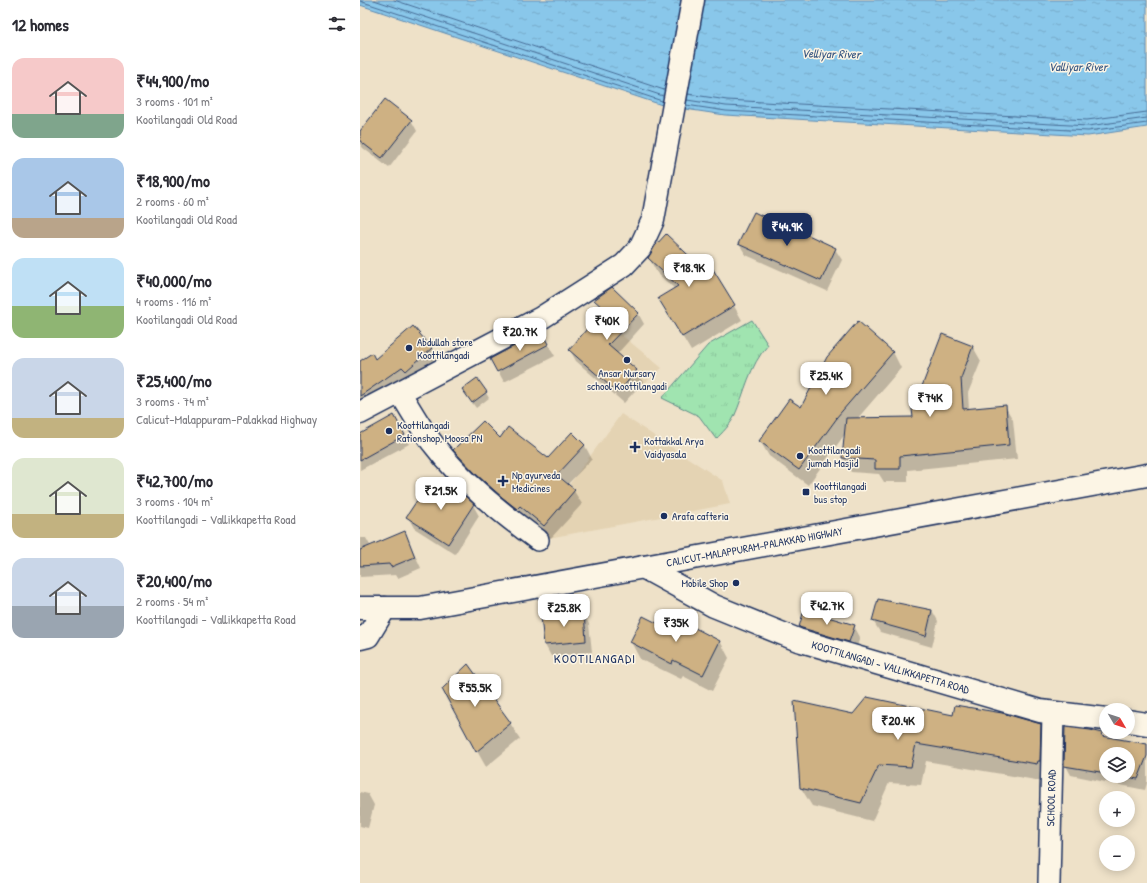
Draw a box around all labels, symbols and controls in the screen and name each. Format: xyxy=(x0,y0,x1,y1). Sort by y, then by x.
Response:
text: 12 homes xyxy=(12,13,69,36)
icon: filters xyxy=(326,13,348,35)
water label: Velliyar River xyxy=(801,44,862,63)
water label: Valliyar River xyxy=(1049,58,1109,75)
text: ₹44,900/mo xyxy=(136,69,209,92)
icon: home xyxy=(44,74,92,122)
text: 3 rooms · 101 m² xyxy=(136,92,213,110)
text: Kootilangadi Old Road xyxy=(136,110,237,128)
text: ₹18,900/mo xyxy=(136,169,210,192)
icon: home xyxy=(44,174,92,222)
text: 2 rooms · 60 m² xyxy=(136,192,209,210)
text: Kootilangadi Old Road xyxy=(136,210,237,228)
pin: ₹44.9K xyxy=(754,213,820,247)
text: ₹44.9K xyxy=(771,217,803,235)
pin: ₹18.9K xyxy=(656,254,722,288)
text: ₹18.9K xyxy=(673,258,705,276)
text: ₹40,000/mo xyxy=(136,269,212,292)
icon: home xyxy=(44,274,92,322)
text: 4 rooms · 116 m² xyxy=(136,292,211,310)
pin: ₹40K xyxy=(583,307,631,341)
text: Kootilangadi Old Road xyxy=(136,310,237,328)
text: ₹40K xyxy=(595,311,619,329)
pin: ₹20.7K xyxy=(487,318,553,352)
text: ₹20.7K xyxy=(502,322,538,340)
place label: Abdullah store Koottilangadi xyxy=(417,335,473,362)
marker: Abdullah store Koottilangadi xyxy=(404,343,414,353)
marker: Ansar Nursary school Koottilangadi xyxy=(622,355,632,365)
pin: ₹25.4K xyxy=(793,362,859,396)
place label: Ansar Nursary school Koottilangadi xyxy=(587,366,667,393)
text: ₹25.4K xyxy=(809,366,843,384)
text: ₹25,400/mo xyxy=(136,369,212,392)
icon: home xyxy=(44,374,92,422)
pin: ₹74K xyxy=(906,384,954,418)
text: ₹74K xyxy=(917,388,943,406)
text: 3 rooms · 74 m² xyxy=(136,392,209,410)
text: Calicut-Malappuram-Palakkad Highway xyxy=(136,410,317,428)
place label: Koottilangadi Rationshop, Moosa PN xyxy=(397,418,482,445)
marker: Koottilangadi Rationshop, Moosa PN xyxy=(384,426,394,436)
place label: Kottakkal Arya Vaidyasala xyxy=(644,434,704,461)
marker: Kottakkal Arya Vaidyasala xyxy=(629,441,641,453)
place label: Koottilangadi jumah Masjid xyxy=(806,443,861,470)
marker: Koottilangadi jumah Masjid xyxy=(795,451,805,461)
place label: Np ayurveda Medicines xyxy=(512,468,561,495)
text: ₹42,700/mo xyxy=(136,469,213,492)
icon: home xyxy=(44,474,92,522)
marker: Np ayurveda Medicines xyxy=(497,475,509,487)
pin: ₹21.5K xyxy=(408,477,474,511)
place label: Koottilangadi bus stop xyxy=(814,479,867,506)
text: ₹21.5K xyxy=(424,481,458,499)
marker: Koottilangadi bus stop xyxy=(801,487,811,497)
text: 3 rooms · 104 m² xyxy=(136,492,213,510)
place label: Arafa cafteria xyxy=(672,509,729,523)
text: Koottilangadi - Vallikkapetta Road xyxy=(136,510,296,528)
marker: Arafa cafteria xyxy=(659,511,669,521)
street label: CALICUT-MALAPPURAM-PALAKKAD HIGHWAY xyxy=(665,524,844,570)
text: ₹20,400/mo xyxy=(136,569,212,592)
icon: home xyxy=(44,574,92,622)
place label: Mobile Shop xyxy=(681,576,728,590)
marker: Mobile Shop xyxy=(731,578,741,588)
text: 2 rooms · 54 m² xyxy=(136,592,208,610)
pin: ₹42.7K xyxy=(794,592,860,626)
pin: ₹25.8K xyxy=(531,594,597,628)
text: ₹42.7K xyxy=(810,596,844,614)
text: ₹25.8K xyxy=(547,598,581,616)
pin: ₹35K xyxy=(652,609,700,643)
text: Koottilangadi - Vallikkapetta Road xyxy=(136,610,296,628)
text: ₹35K xyxy=(663,613,689,631)
street label: KOOTTILANGADI - VALLIKKAPETTA ROAD xyxy=(810,637,972,697)
district label: KOOTILANGADI xyxy=(554,649,636,667)
pin: ₹55.5K xyxy=(442,674,508,708)
text: ₹55.5K xyxy=(458,678,492,696)
north arrow xyxy=(1099,703,1135,739)
map controls xyxy=(1099,703,1135,871)
pin: ₹20.4K xyxy=(865,707,931,741)
text: ₹20.4K xyxy=(881,711,915,729)
button: layers xyxy=(1099,747,1135,783)
street label: SCHOOL ROAD xyxy=(1043,769,1059,827)
button: + xyxy=(1099,791,1135,827)
button: − xyxy=(1099,835,1135,871)

